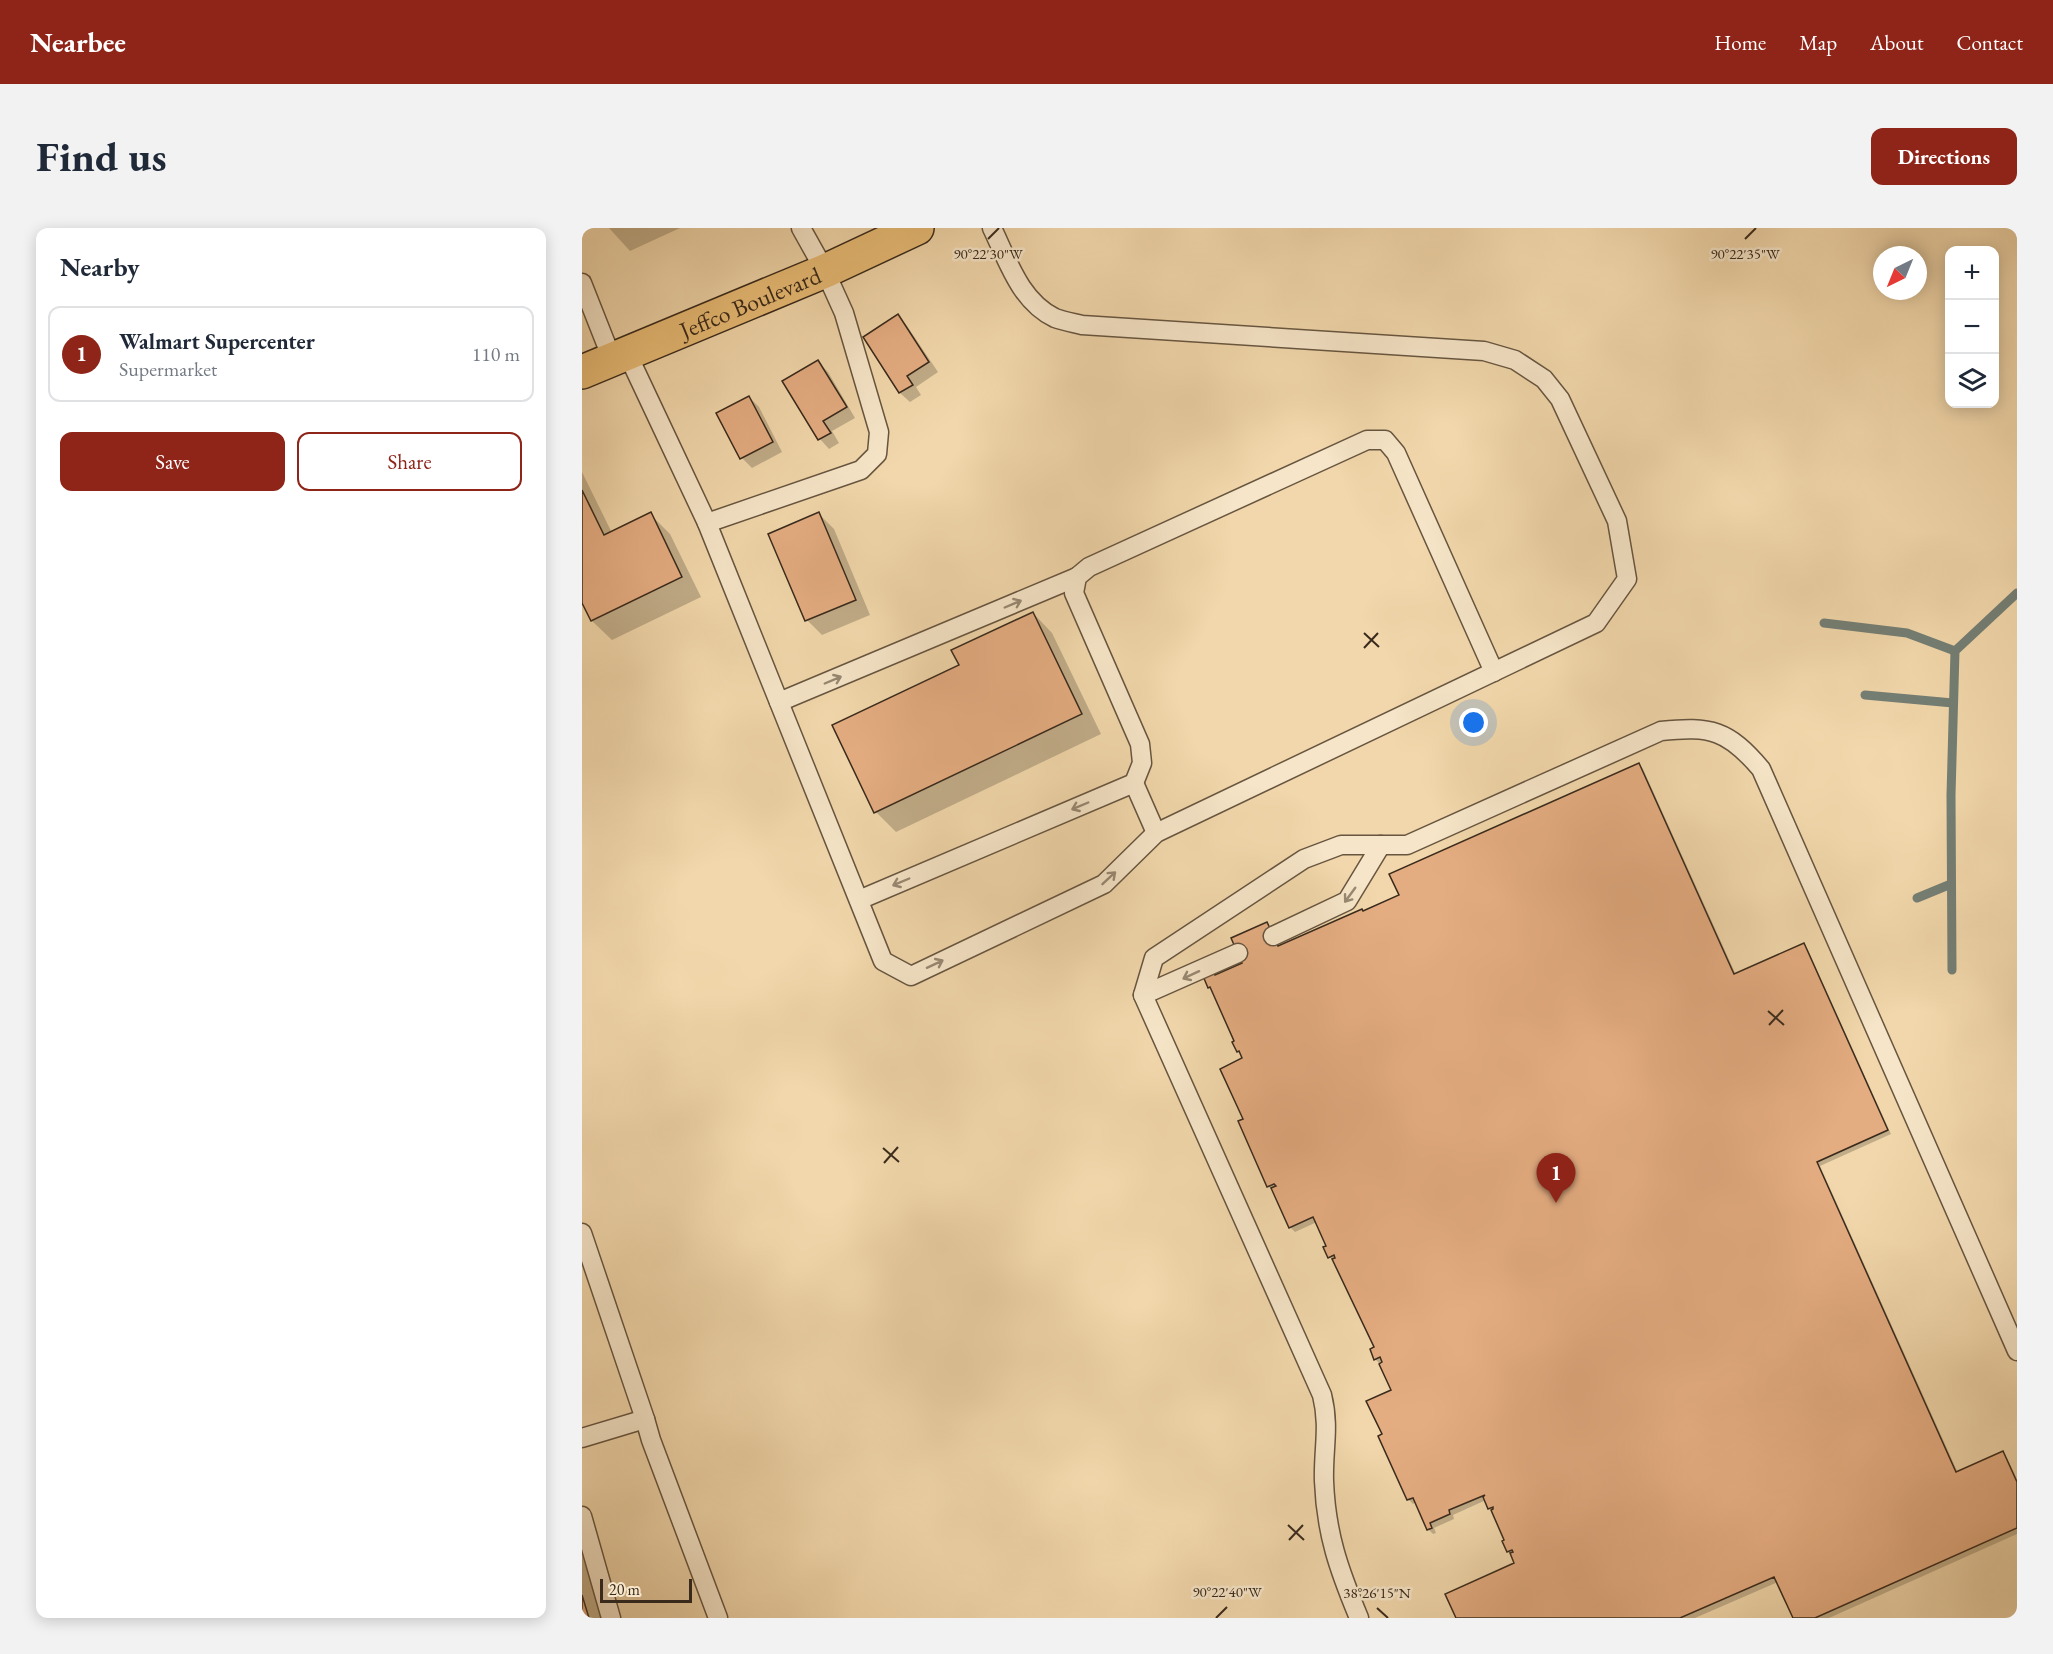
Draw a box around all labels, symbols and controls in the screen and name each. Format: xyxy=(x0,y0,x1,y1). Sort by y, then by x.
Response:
text: Nearbee xyxy=(30,24,126,60)
text: Home xyxy=(1714,29,1766,56)
text: Map xyxy=(1799,29,1837,56)
text: About xyxy=(1870,29,1923,56)
text: Contact xyxy=(1956,29,2023,56)
button: Directions xyxy=(1871,128,2017,185)
text: Find us xyxy=(36,129,167,184)
text: 90°22'30"W xyxy=(953,244,1023,263)
text: 90°22'35"W xyxy=(1710,244,1780,263)
north arrow xyxy=(1873,246,1927,300)
map controls xyxy=(1945,246,1999,408)
button: + xyxy=(1945,246,1999,300)
text: Nearby xyxy=(60,250,140,284)
street label: Jeffco Boulevard xyxy=(673,259,826,346)
button: − xyxy=(1945,300,1999,354)
text: Walmart Supercenter xyxy=(119,327,315,356)
text: 1 xyxy=(76,341,87,367)
text: 110 m xyxy=(472,341,520,367)
button: layers xyxy=(1945,354,1999,408)
text: Supermarket xyxy=(119,356,217,382)
button: Save xyxy=(60,432,285,491)
button: Share xyxy=(297,432,522,491)
one-way arrow xyxy=(1003,598,1022,609)
one-way arrow xyxy=(824,674,842,685)
your location xyxy=(1459,708,1488,737)
one-way arrow xyxy=(1071,801,1090,812)
one-way arrow xyxy=(1102,871,1117,885)
one-way arrow xyxy=(892,877,910,889)
one-way arrow xyxy=(1344,886,1356,902)
one-way arrow xyxy=(926,958,944,970)
one-way arrow xyxy=(1182,969,1200,981)
pin: 1 xyxy=(1536,1154,1576,1203)
scale bar xyxy=(600,1576,692,1604)
text: 20 m xyxy=(609,1579,640,1600)
text: 90°22'40"W xyxy=(1192,1582,1262,1601)
text: 38°26'15"N xyxy=(1343,1583,1411,1602)

